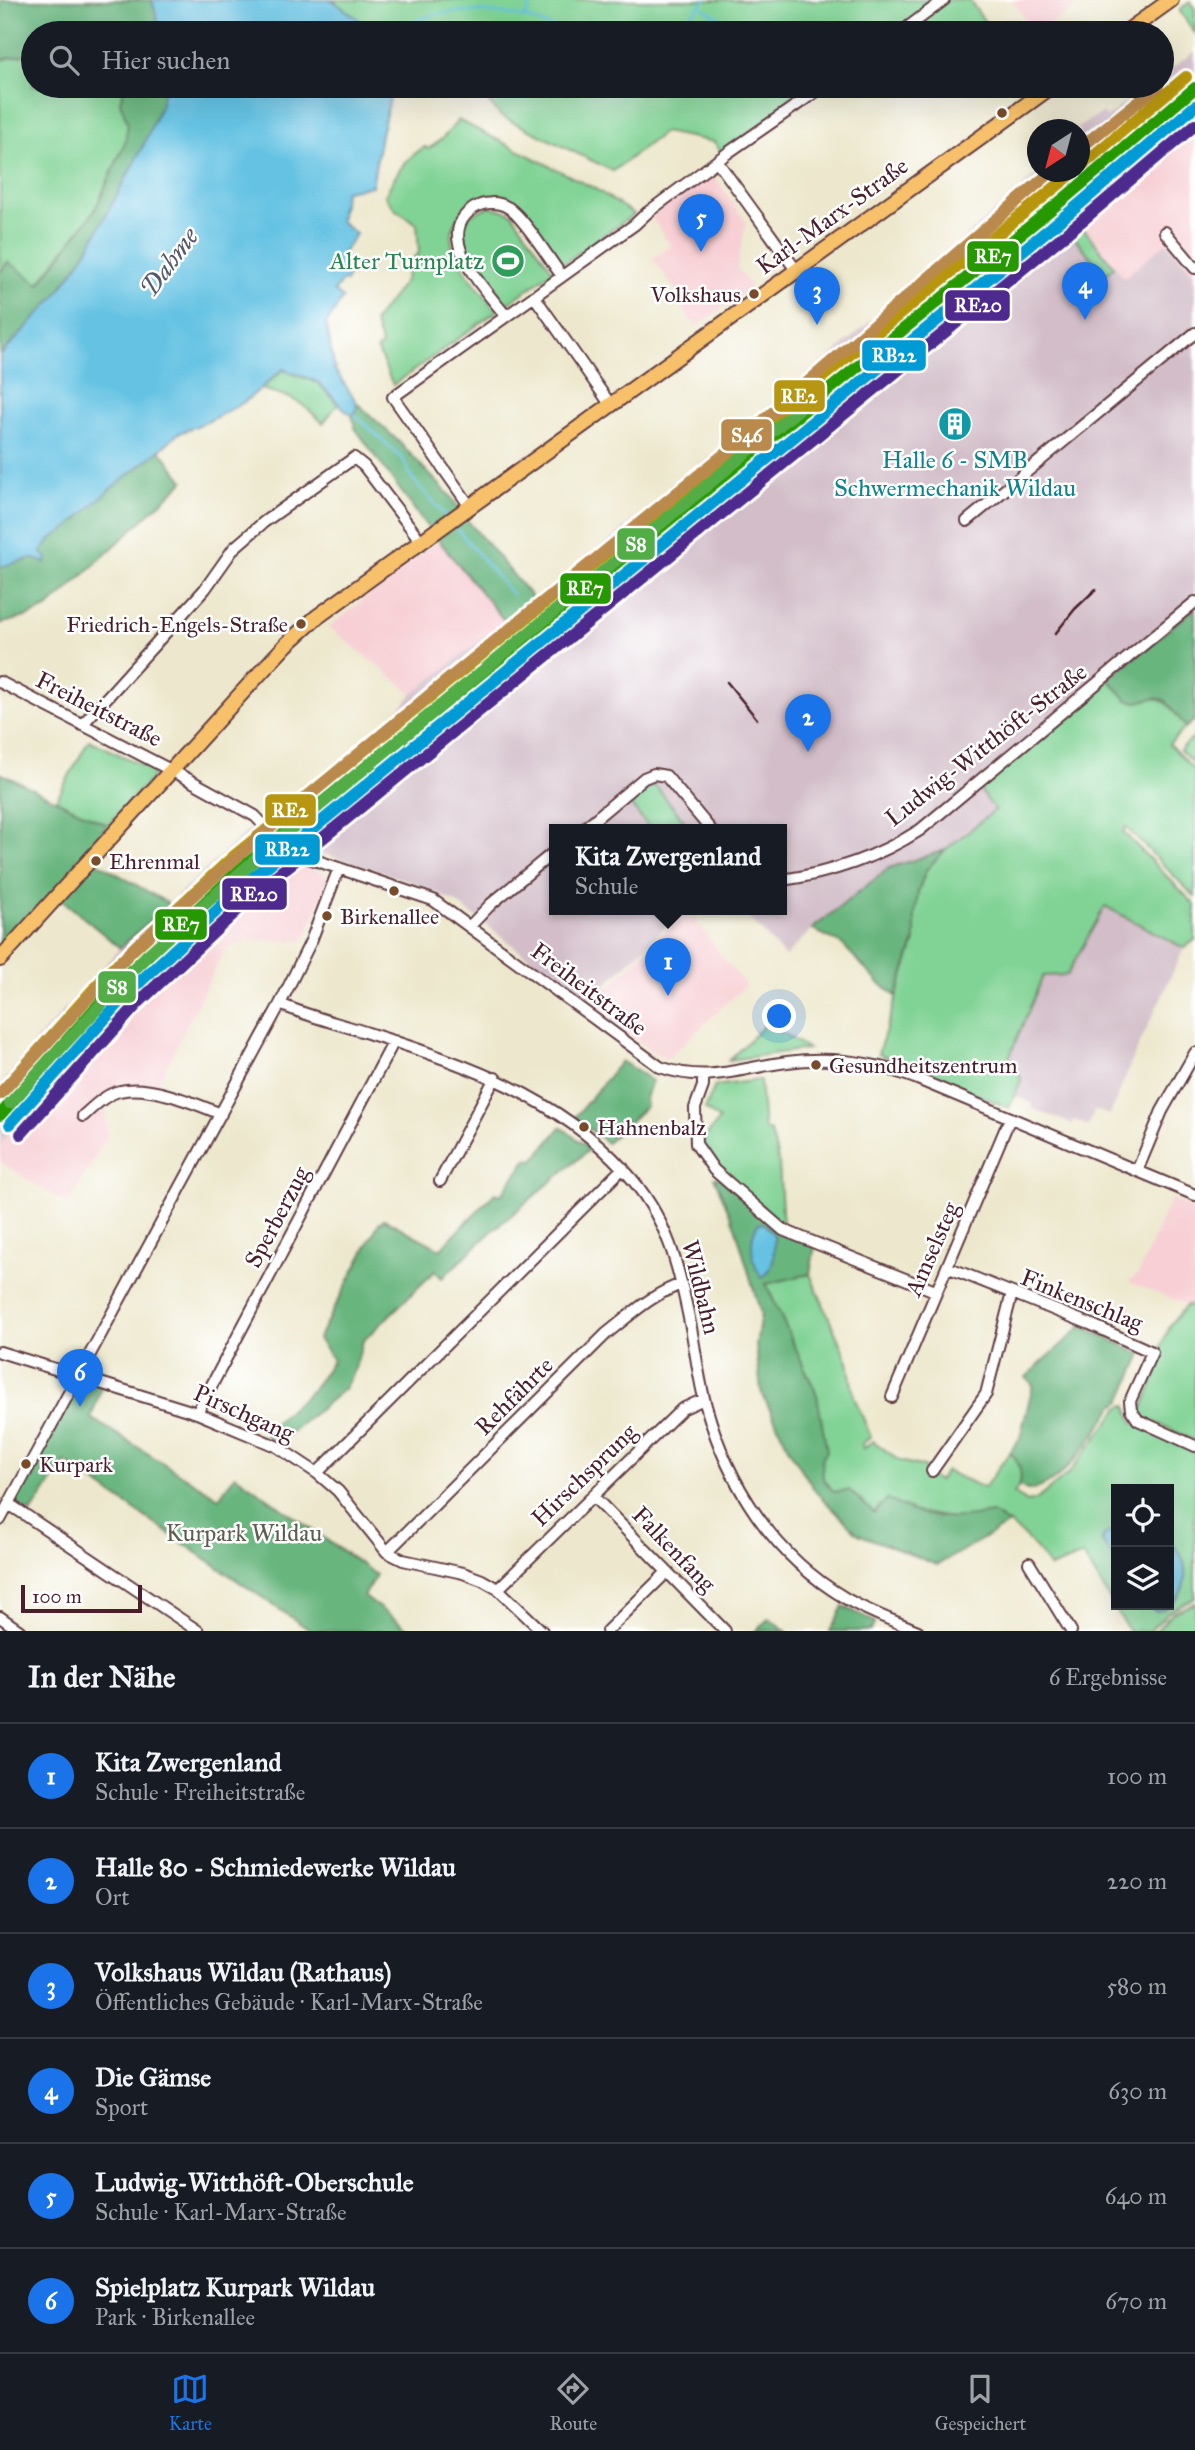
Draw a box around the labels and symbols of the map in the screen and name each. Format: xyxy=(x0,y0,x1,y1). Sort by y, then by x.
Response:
unlabelled marker xyxy=(995,106,1009,120)
north arrow xyxy=(1027,119,1090,182)
street label: Karl-Marx-Straße xyxy=(750,151,914,281)
pin: 5 xyxy=(678,194,724,252)
water label: Dahme xyxy=(133,220,206,303)
line badge: RE7 xyxy=(966,240,1020,273)
sports icon: Alter Turnplatz xyxy=(489,242,527,280)
text: RE7 xyxy=(974,245,1012,268)
place label: Alter Turnplatz xyxy=(329,246,484,276)
pin: 4 xyxy=(1062,262,1108,320)
pin: 3 xyxy=(794,267,840,325)
place label: Volkshaus xyxy=(650,281,741,308)
marker: Volkshaus xyxy=(747,287,761,301)
line badge: RE20 xyxy=(944,289,1011,322)
text: RE20 xyxy=(954,294,1002,317)
line badge: RB22 xyxy=(861,339,927,372)
text: RB22 xyxy=(872,344,917,367)
line badge: RE2 xyxy=(773,379,826,413)
text: RE2 xyxy=(781,385,818,408)
building icon: Halle 6 - SMB Schwermechanik Wildau xyxy=(936,405,974,443)
line badge: S46 xyxy=(720,418,773,452)
text: S46 xyxy=(731,424,764,448)
place label: Halle 6 - SMB Schwermechanik Wildau xyxy=(834,445,1076,503)
line badge: S8 xyxy=(616,527,656,561)
text: S8 xyxy=(625,533,647,556)
line badge: RE7 xyxy=(559,572,612,605)
text: RE7 xyxy=(566,577,604,600)
place label: Friedrich-Engels-Straße xyxy=(66,611,288,638)
marker: Friedrich-Engels-Straße xyxy=(294,617,308,631)
street label: Ludwig-Witthöft-Straße xyxy=(879,657,1093,833)
street label: Freiheitstraße xyxy=(31,664,167,754)
pin: 2 xyxy=(785,694,831,752)
line badge: RE2 xyxy=(264,793,317,827)
text: RE2 xyxy=(272,799,309,822)
line badge: RB22 xyxy=(254,833,321,866)
text: RB22 xyxy=(265,838,310,861)
place label: Ehrenmal xyxy=(109,848,200,875)
marker: Ehrenmal xyxy=(89,854,103,868)
line badge: RE20 xyxy=(221,877,288,911)
text: RE20 xyxy=(230,883,278,906)
unlabelled marker xyxy=(387,884,401,898)
place label: Birkenallee xyxy=(340,903,439,930)
line badge: RE7 xyxy=(154,908,208,941)
marker: Birkenallee xyxy=(320,909,334,923)
text: RE7 xyxy=(162,913,200,936)
street label: Freiheitstraße xyxy=(525,936,653,1042)
pin: 1 xyxy=(645,938,691,996)
line badge: S8 xyxy=(97,970,137,1004)
text: S8 xyxy=(106,976,128,999)
your location xyxy=(762,999,796,1033)
place label: Gesundheitszentrum xyxy=(829,1052,1018,1079)
marker: Gesundheitszentrum xyxy=(809,1058,823,1072)
place label: Hahnenbalz xyxy=(597,1114,707,1141)
marker: Hahnenbalz xyxy=(577,1120,591,1134)
street label: Sperberzug xyxy=(238,1160,317,1273)
street label: Amselsteg xyxy=(898,1196,966,1302)
street label: Wildbahn xyxy=(675,1237,727,1337)
street label: Finkenschlag xyxy=(1016,1262,1148,1338)
pin: 6 xyxy=(57,1349,103,1407)
street label: Rehfährte xyxy=(468,1350,560,1442)
street label: Pirschgang xyxy=(189,1378,300,1449)
street label: Hirschsprung xyxy=(525,1417,644,1533)
place label: Kurpark xyxy=(39,1451,114,1478)
marker: Kurpark xyxy=(19,1457,33,1471)
street label: Falkenfang xyxy=(626,1500,723,1599)
park label: Kurpark Wildau xyxy=(166,1518,322,1548)
scale bar xyxy=(21,1582,142,1614)

